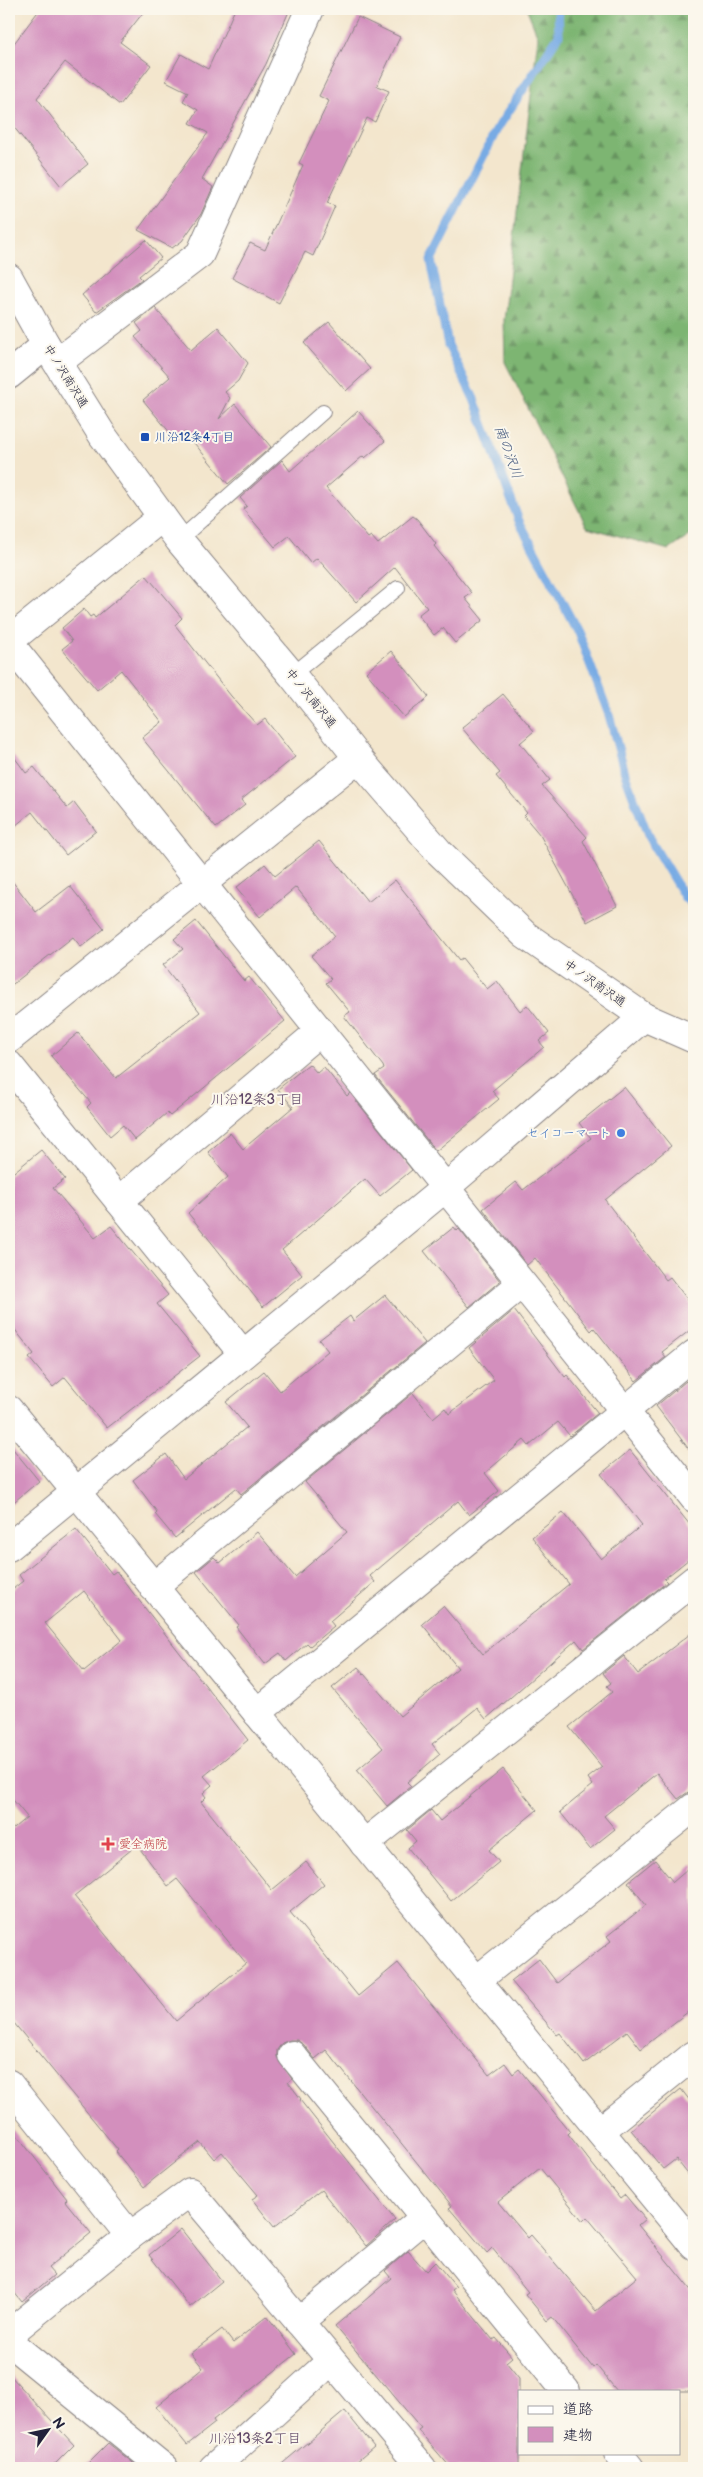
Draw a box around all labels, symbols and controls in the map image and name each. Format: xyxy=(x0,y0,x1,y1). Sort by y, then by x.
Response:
street label: 中ノ沢南沢通 xyxy=(40,342,91,411)
water label: 南の沢川 xyxy=(491,423,526,481)
place label: 川沿12条4丁目 xyxy=(155,430,234,445)
marker: 川沿12条4丁目 xyxy=(139,431,151,443)
street label: 中ノ沢南沢通 xyxy=(282,666,339,731)
street label: 中ノ沢南沢通 xyxy=(561,957,629,1010)
district label: 川沿12条3丁目 xyxy=(211,1091,303,1108)
place label: セイコーマート xyxy=(527,1126,611,1141)
marker: セイコーマート xyxy=(615,1127,627,1139)
marker: 愛全病院 xyxy=(101,1837,115,1851)
place label: 愛全病院 xyxy=(119,1837,167,1852)
legend xyxy=(518,2390,680,2454)
text: 道路 xyxy=(563,2400,593,2419)
north arrow xyxy=(22,2404,72,2454)
text: N xyxy=(48,2414,68,2432)
text: 建物 xyxy=(563,2426,593,2445)
district label: 川沿13条2丁目 xyxy=(209,2430,301,2447)

